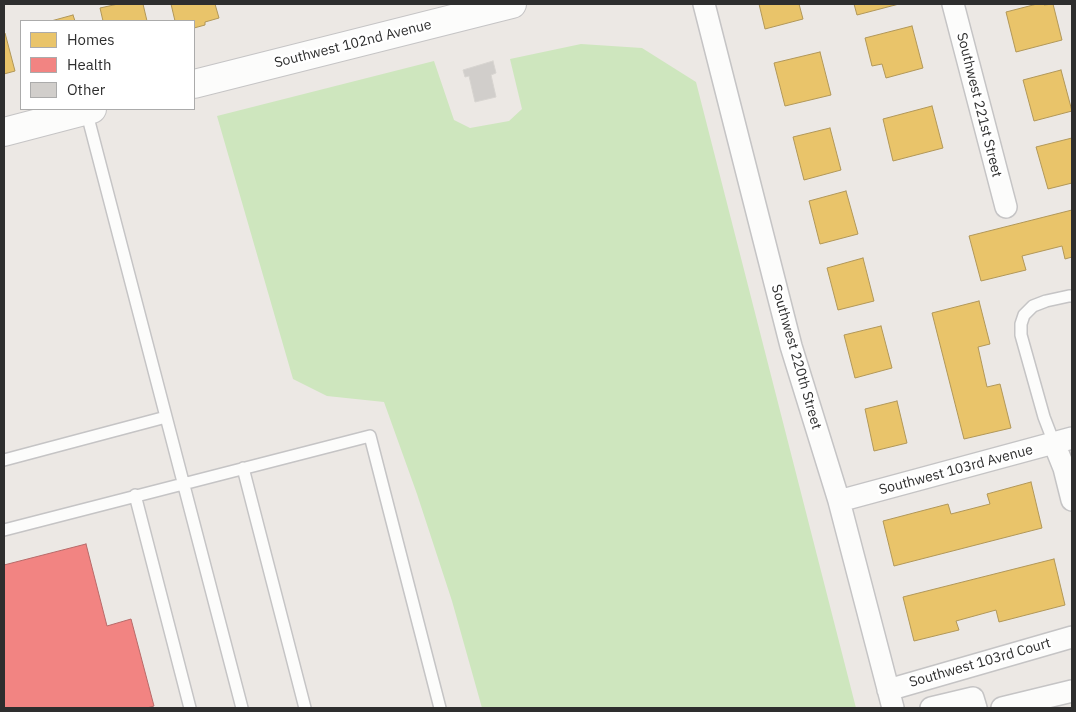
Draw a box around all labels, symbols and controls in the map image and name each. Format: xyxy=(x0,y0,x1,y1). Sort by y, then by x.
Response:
street label: Southwest 102nd Avenue xyxy=(273,16,433,72)
legend xyxy=(20,20,195,110)
text: Homes xyxy=(67,30,115,49)
street label: Southwest 221st Street xyxy=(953,31,1005,179)
text: Health xyxy=(67,55,112,74)
text: Other xyxy=(67,80,105,99)
street label: Southwest 220th Street xyxy=(767,283,825,431)
street label: Southwest 103rd Avenue xyxy=(877,441,1035,499)
street label: Southwest 103rd Court xyxy=(907,635,1053,691)

